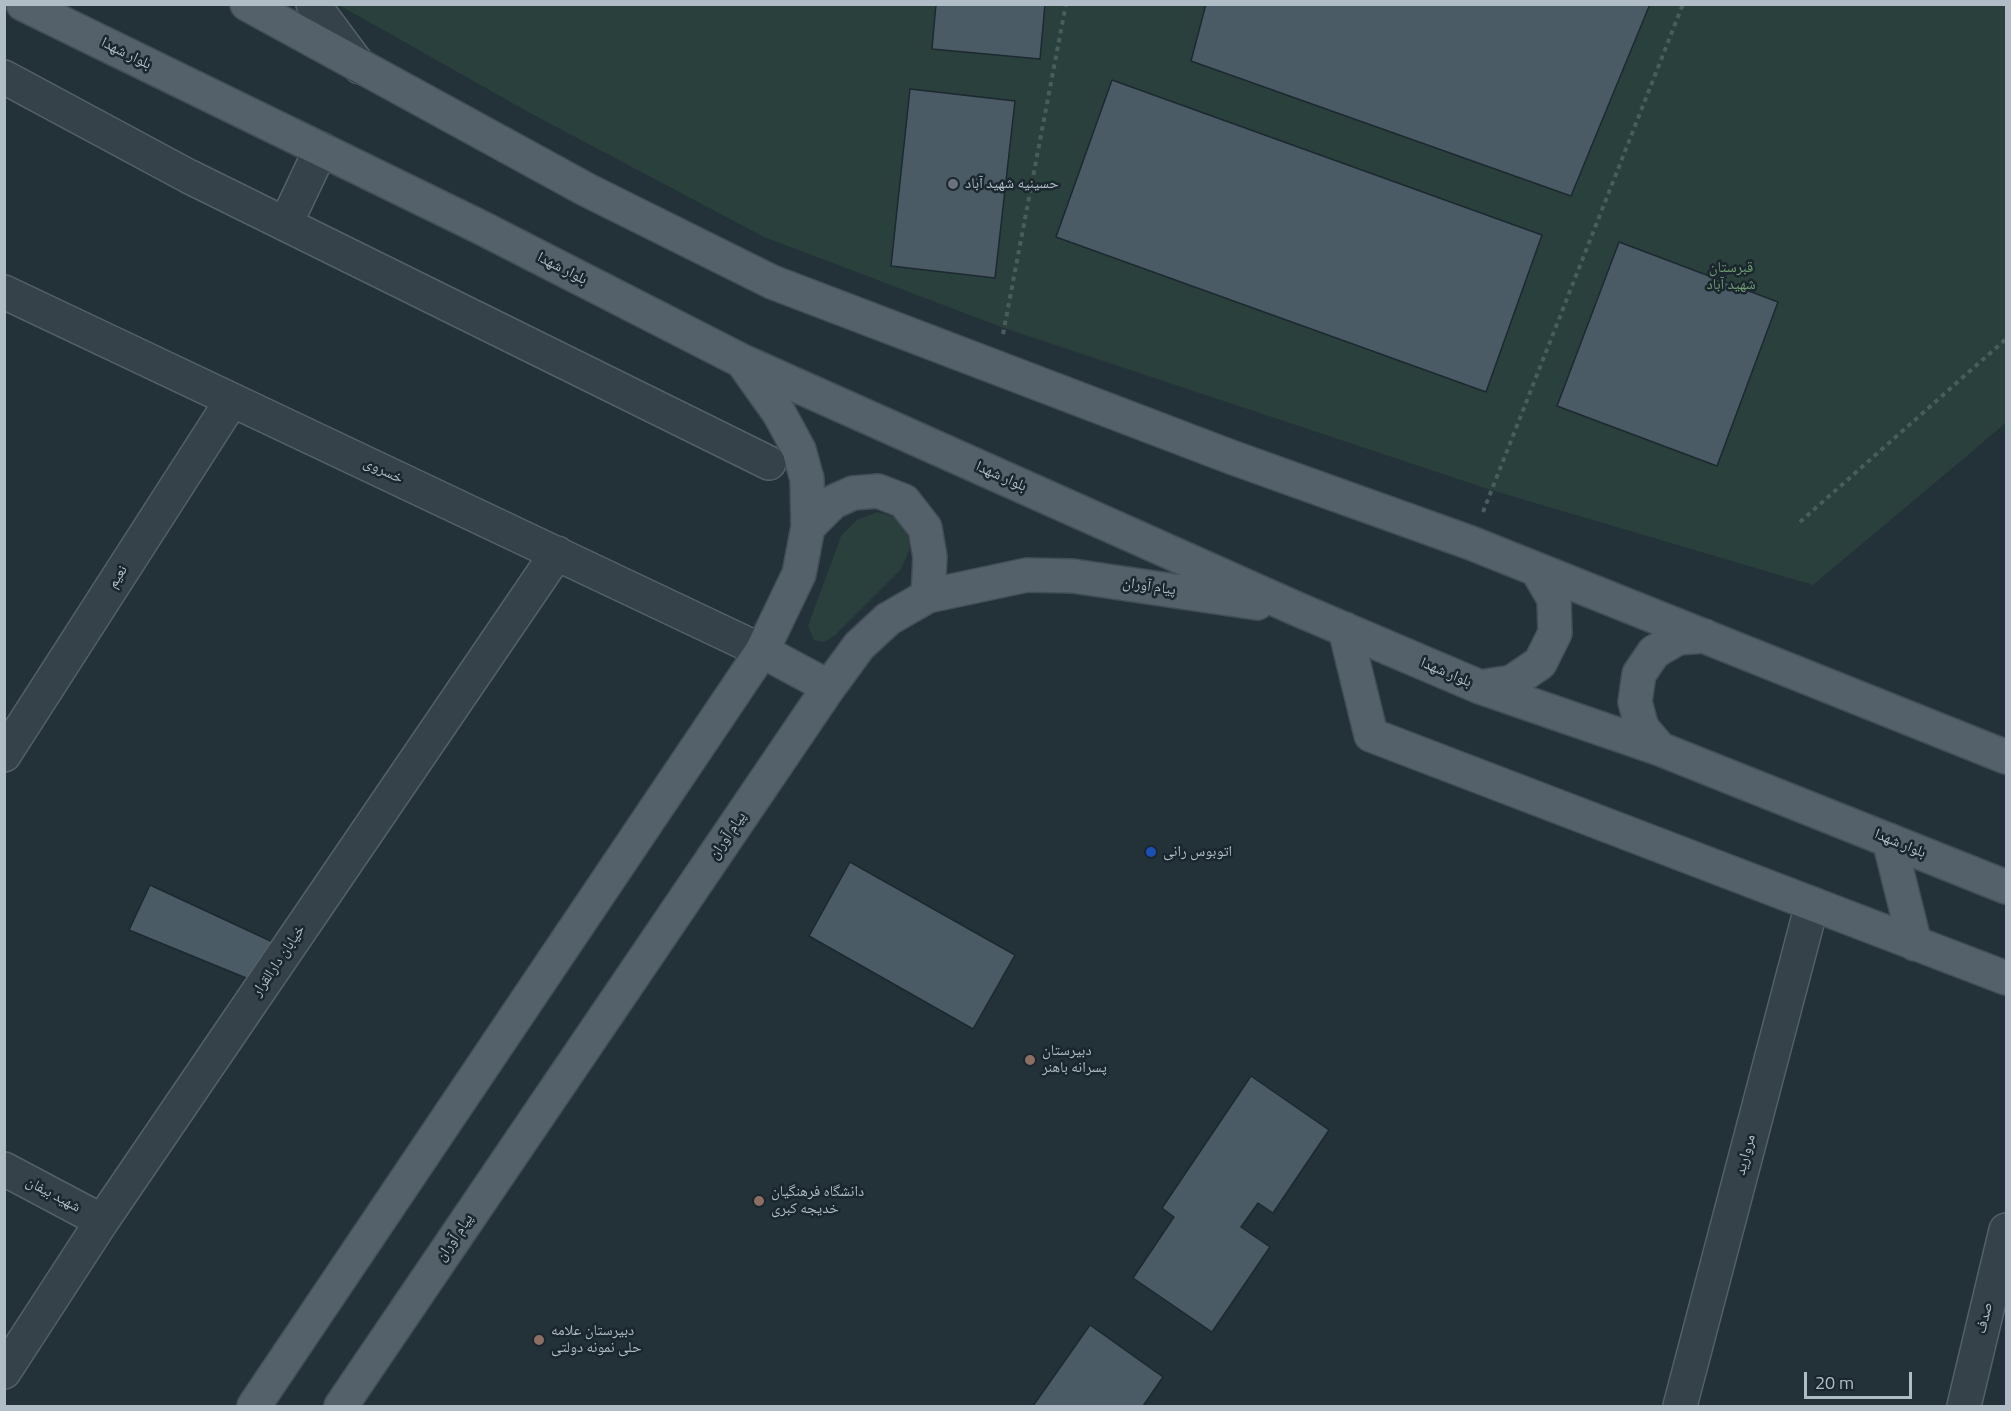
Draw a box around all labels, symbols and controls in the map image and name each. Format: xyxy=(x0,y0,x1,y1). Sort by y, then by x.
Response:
street label: بلوار شهدا xyxy=(98,34,154,74)
place label: حسینیه شهید آباد xyxy=(965,175,1059,193)
marker: حسینیه شهید آباد xyxy=(946,177,960,191)
street label: بلوار شهدا xyxy=(534,249,590,289)
park label: قبرستان شهید آباد xyxy=(1706,259,1756,294)
street label: خسروی xyxy=(360,454,406,488)
street label: بلوار شهدا xyxy=(973,458,1029,496)
street label: نعیم xyxy=(104,562,132,592)
street label: پیام آوران xyxy=(1121,574,1177,600)
street label: بلوار شهدا xyxy=(1418,654,1474,692)
street label: پیام آوران xyxy=(706,809,750,863)
street label: بلوار شهدا xyxy=(1872,826,1928,862)
place label: اتوبوس رانی xyxy=(1163,843,1232,861)
marker: اتوبوس رانی xyxy=(1144,845,1158,859)
street label: خیابان دارالقرار xyxy=(249,922,309,1000)
place label: دبیرستان پسرانه باهنر xyxy=(1042,1042,1107,1077)
marker: دبیرستان پسرانه باهنر xyxy=(1023,1053,1037,1067)
street label: مروارید xyxy=(1732,1133,1760,1177)
street label: شهید بیفان xyxy=(23,1173,83,1217)
place label: دانشگاه فرهنگیان خدیجه کبری xyxy=(771,1183,864,1218)
marker: دانشگاه فرهنگیان خدیجه کبری xyxy=(752,1194,766,1208)
street label: پیام آوران xyxy=(433,1211,477,1265)
street label: صدف xyxy=(1973,1301,1997,1335)
place label: دبیرستان علامه حلی نمونه دولتی xyxy=(551,1322,641,1357)
marker: دبیرستان علامه حلی نمونه دولتی xyxy=(532,1333,546,1347)
scale bar xyxy=(1807,1360,1915,1398)
text: 20 m xyxy=(1815,1369,1854,1396)

